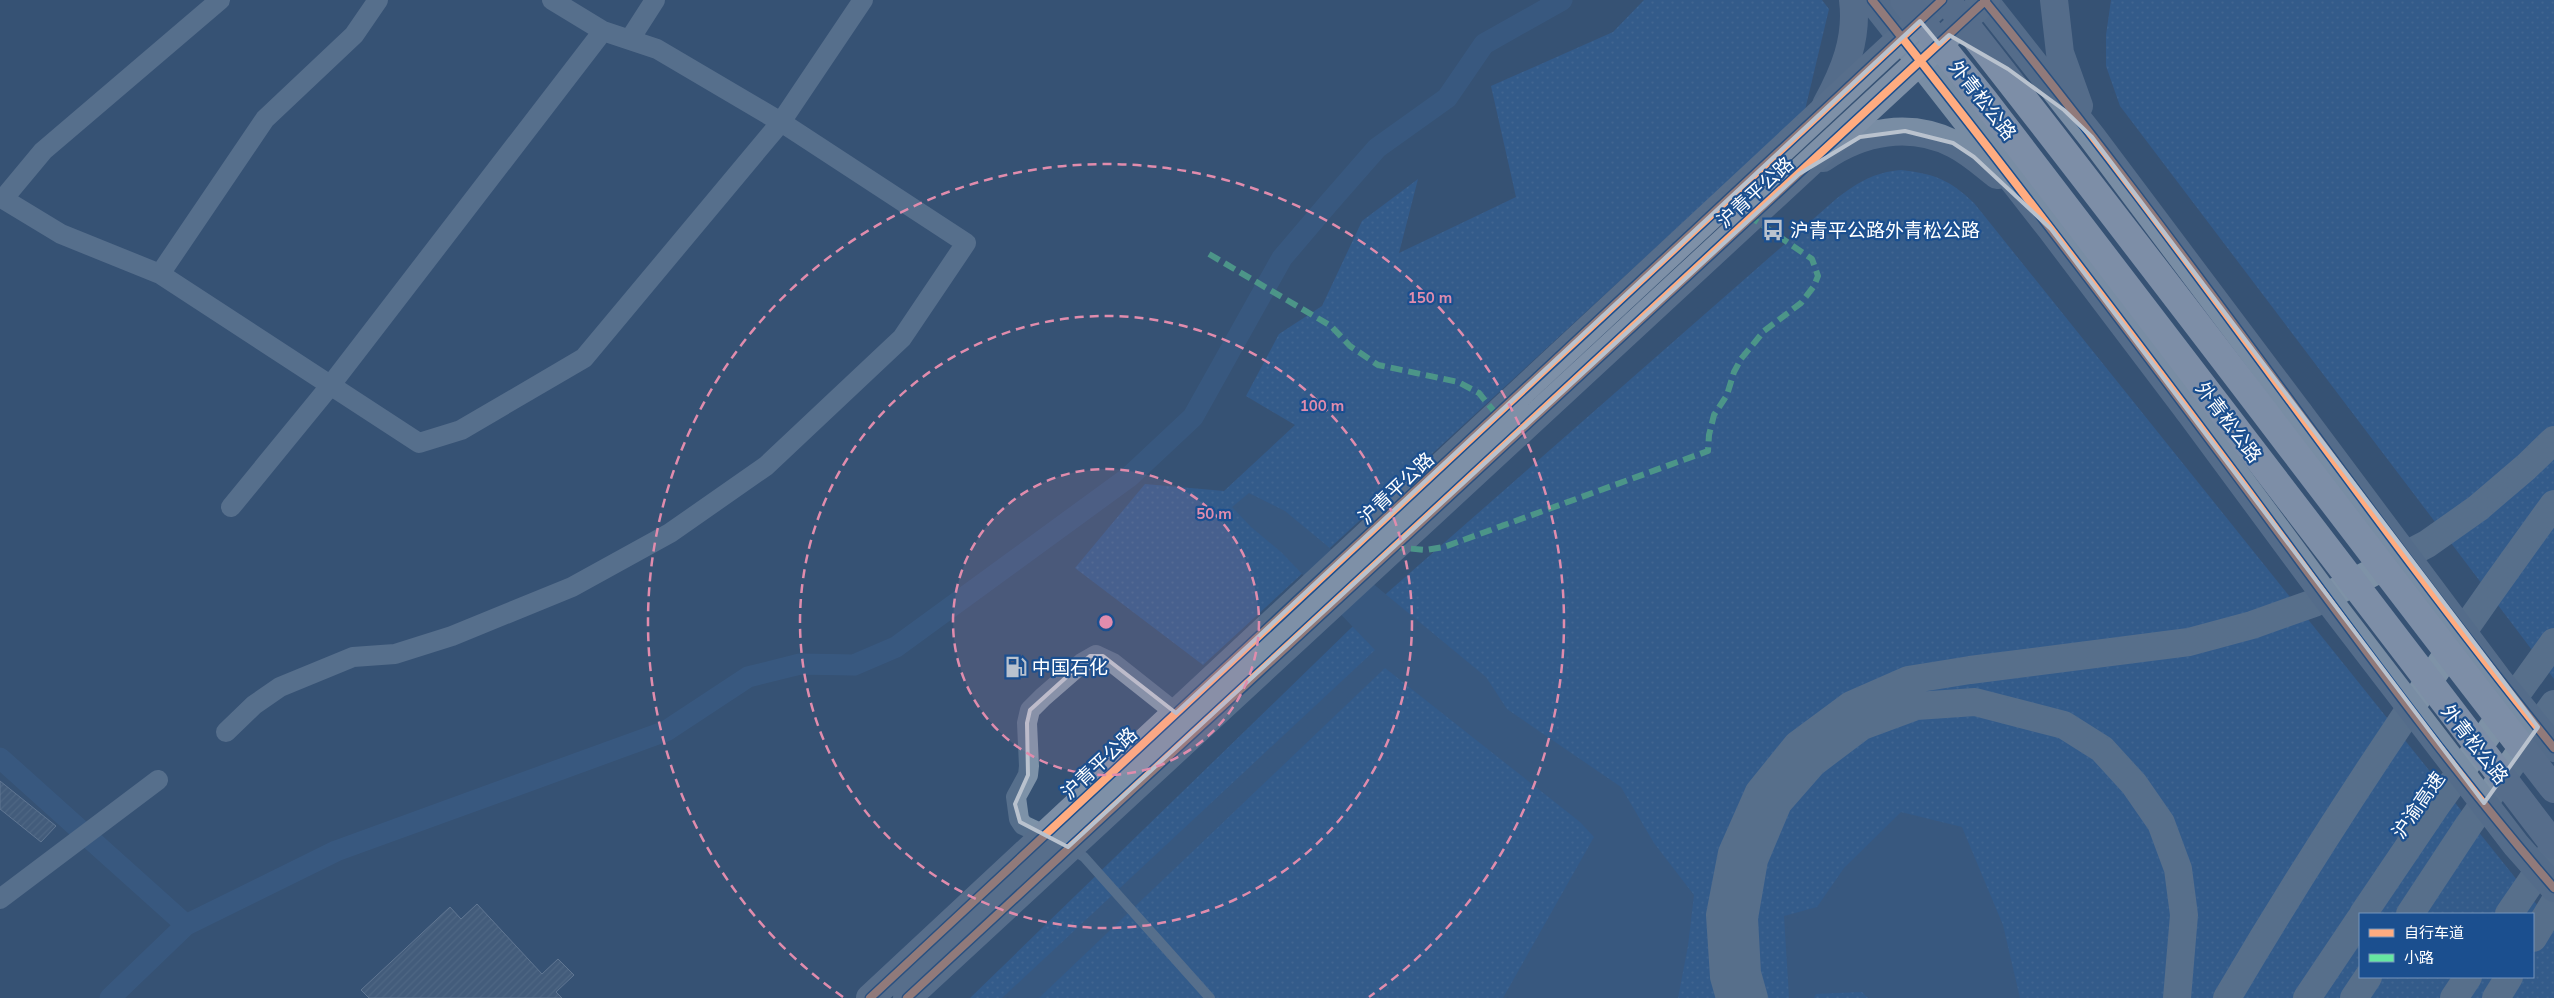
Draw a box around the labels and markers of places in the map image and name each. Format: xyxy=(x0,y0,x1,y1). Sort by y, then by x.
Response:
bus stop icon: 沪青平公路外青松公路 xyxy=(1760,217,1786,243)
place label: 沪青平公路外青松公路 xyxy=(1790,218,1980,242)
centre of rings xyxy=(1097,613,1115,631)
fuel station icon: 中国石化 xyxy=(1003,654,1029,680)
place label: 中国石化 xyxy=(1032,655,1108,679)

